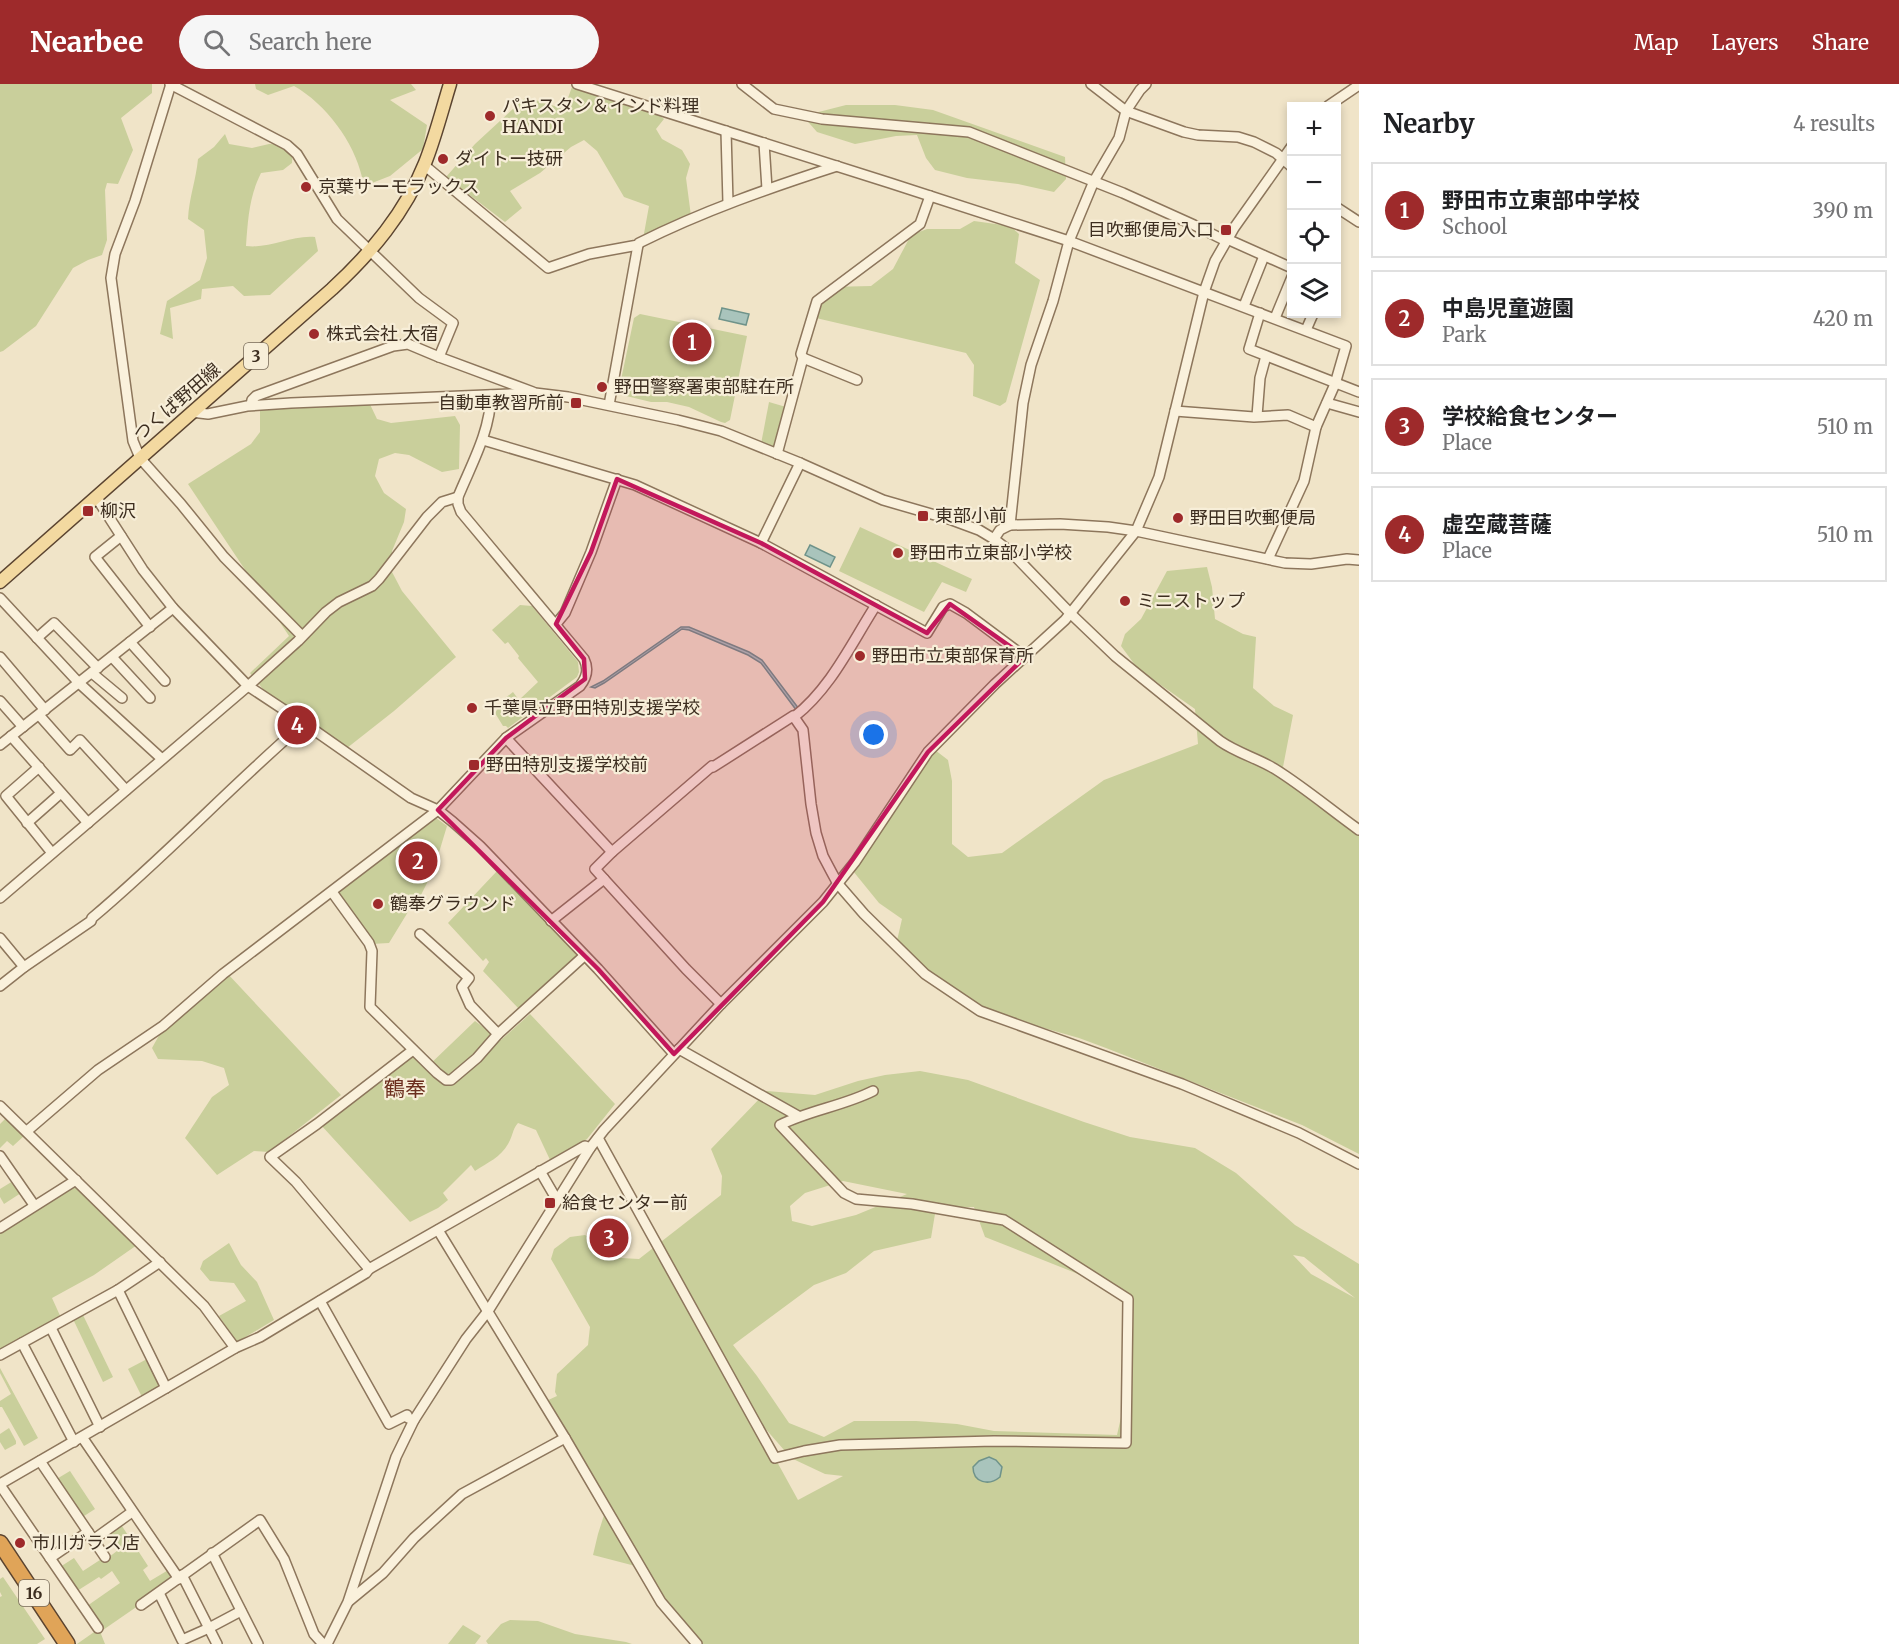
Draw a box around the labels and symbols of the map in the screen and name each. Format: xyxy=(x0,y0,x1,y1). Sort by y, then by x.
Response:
place label: パキスタン＆インド料理 HANDI xyxy=(502,94,699,138)
marker: パキスタン＆インド料理 HANDI xyxy=(483,109,497,123)
place label: ダイトー技研 xyxy=(455,147,563,170)
marker: ダイトー技研 xyxy=(436,152,450,166)
place label: 京葉サーモラックス xyxy=(318,175,479,198)
marker: 京葉サーモラックス xyxy=(299,180,313,194)
place label: 目吹郵便局入口 xyxy=(1088,218,1214,241)
marker: 目吹郵便局入口 xyxy=(1219,223,1233,237)
pin: 1 xyxy=(672,320,712,364)
place label: 株式会社 大宿 xyxy=(326,322,438,345)
marker: 株式会社 大宿 xyxy=(307,327,321,341)
road number: 3 xyxy=(244,343,268,369)
street label: つくば野田線 xyxy=(128,358,225,446)
place label: 野田警察署東部駐在所 xyxy=(614,375,794,398)
marker: 野田警察署東部駐在所 xyxy=(595,380,609,394)
place label: 自動車教習所前 xyxy=(438,391,564,414)
marker: 自動車教習所前 xyxy=(569,396,583,410)
place label: 柳沢 xyxy=(100,499,136,522)
marker: 柳沢 xyxy=(81,504,95,518)
place label: 東部小前 xyxy=(935,504,1007,527)
place label: 野田目吹郵便局 xyxy=(1190,506,1316,529)
marker: 東部小前 xyxy=(916,509,930,523)
marker: 野田目吹郵便局 xyxy=(1171,511,1185,525)
place label: 野田市立東部小学校 xyxy=(910,541,1072,564)
marker: 野田市立東部小学校 xyxy=(891,546,905,560)
place label: ミニストップ xyxy=(1137,589,1245,612)
marker: ミニストップ xyxy=(1118,594,1132,608)
place label: 野田市立東部保育所 xyxy=(872,644,1034,667)
marker: 野田市立東部保育所 xyxy=(853,649,867,663)
place label: 千葉県立野田特別支援学校 xyxy=(484,696,700,719)
marker: 千葉県立野田特別支援学校 xyxy=(465,701,479,715)
pin: 4 xyxy=(278,702,316,748)
your location xyxy=(859,720,888,749)
place label: 野田特別支援学校前 xyxy=(486,753,648,776)
marker: 野田特別支援学校前 xyxy=(467,758,481,772)
pin: 2 xyxy=(398,838,438,884)
place label: 鶴奉グラウンド xyxy=(390,892,516,915)
marker: 鶴奉グラウンド xyxy=(371,897,385,911)
district label: 鶴奉 xyxy=(384,1075,426,1102)
place label: 給食センター前 xyxy=(562,1191,688,1214)
marker: 給食センター前 xyxy=(543,1196,557,1210)
pin: 3 xyxy=(590,1216,628,1260)
place label: 市川ガラス店 xyxy=(32,1531,140,1554)
marker: 市川ガラス店 xyxy=(13,1536,27,1550)
road number: 16 xyxy=(19,1580,49,1606)

